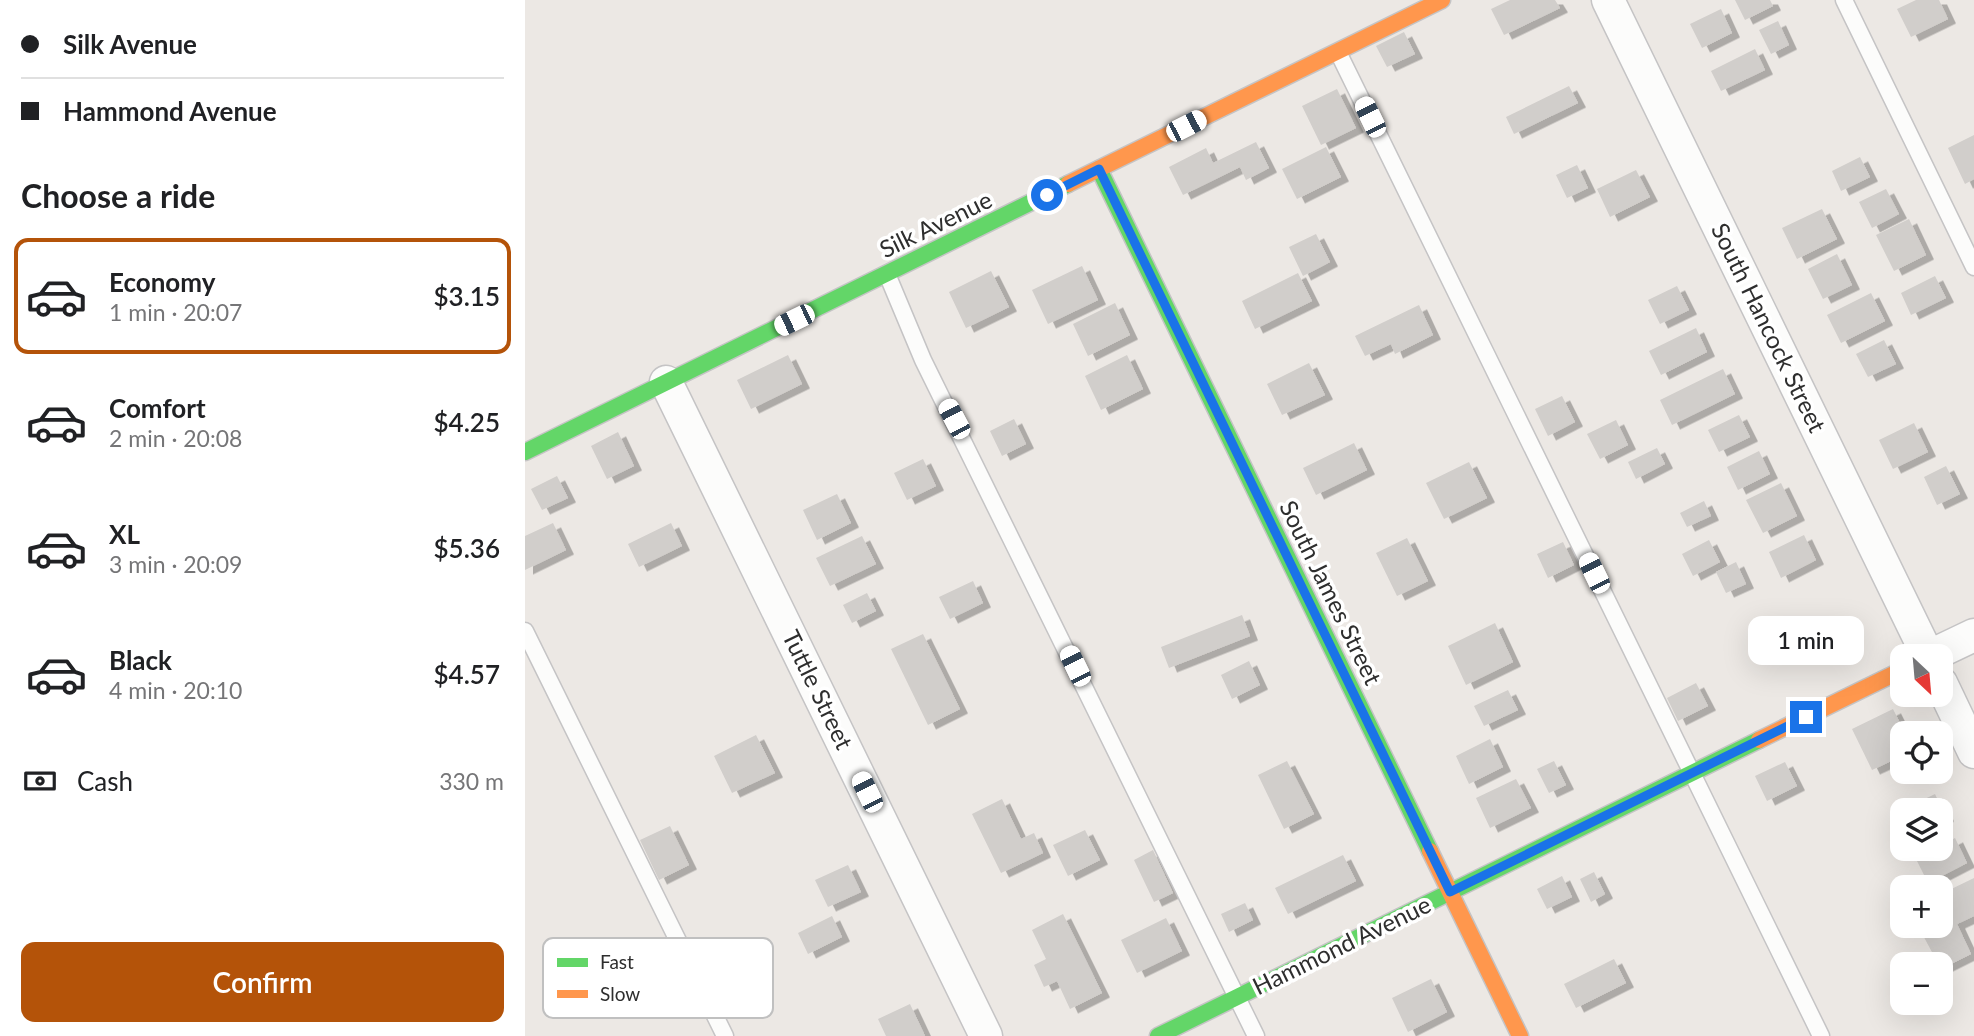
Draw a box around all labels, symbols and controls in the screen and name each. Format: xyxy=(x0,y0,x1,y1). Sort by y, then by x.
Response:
text: Silk Avenue xyxy=(63,28,197,60)
car xyxy=(1352,94,1389,140)
text: Hammond Avenue xyxy=(63,95,277,127)
car xyxy=(1163,107,1210,145)
text: Choose a ride xyxy=(21,176,215,215)
route start xyxy=(1031,179,1063,211)
street label: Silk Avenue xyxy=(874,184,996,263)
street label: South Hancock Street xyxy=(1706,218,1833,437)
icon: car xyxy=(25,265,88,328)
text: Economy xyxy=(109,266,215,298)
text: $3.15 xyxy=(434,280,500,312)
text: 1 min · 20:07 xyxy=(109,298,242,326)
car xyxy=(771,301,818,339)
icon: car xyxy=(25,391,88,454)
text: Comfort xyxy=(109,392,206,424)
car xyxy=(935,396,974,442)
text: $4.25 xyxy=(434,406,500,438)
text: 2 min · 20:08 xyxy=(109,424,242,452)
street label: South James Street xyxy=(1274,496,1389,689)
icon: car xyxy=(25,517,88,580)
text: XL xyxy=(109,518,140,550)
text: $5.36 xyxy=(434,532,500,564)
text: 3 min · 20:09 xyxy=(109,550,242,578)
car xyxy=(1576,550,1613,596)
callout: 1 min xyxy=(1748,616,1864,664)
street label: Tuttle Street xyxy=(777,625,860,754)
text: 1 min xyxy=(1778,626,1834,654)
icon: car xyxy=(25,643,88,706)
car xyxy=(1057,643,1094,689)
text: Black xyxy=(109,644,172,676)
north arrow xyxy=(1890,644,1953,707)
map controls xyxy=(1890,644,1953,1015)
text: $4.57 xyxy=(434,658,500,690)
text: 4 min · 20:10 xyxy=(109,676,242,704)
route end xyxy=(1790,701,1822,733)
button: locate xyxy=(1890,721,1953,784)
icon: cash xyxy=(21,762,59,800)
text: Cash xyxy=(77,765,133,797)
text: 330 m xyxy=(439,767,504,795)
car xyxy=(849,769,886,815)
button: layers xyxy=(1890,798,1953,861)
button: + xyxy=(1890,875,1953,938)
street label: Hammond Avenue xyxy=(1248,889,1435,1000)
legend xyxy=(543,938,773,1018)
button: Confirm xyxy=(21,942,504,1022)
text: Fast xyxy=(600,950,634,973)
button: − xyxy=(1890,952,1953,1015)
text: Slow xyxy=(600,982,640,1005)

